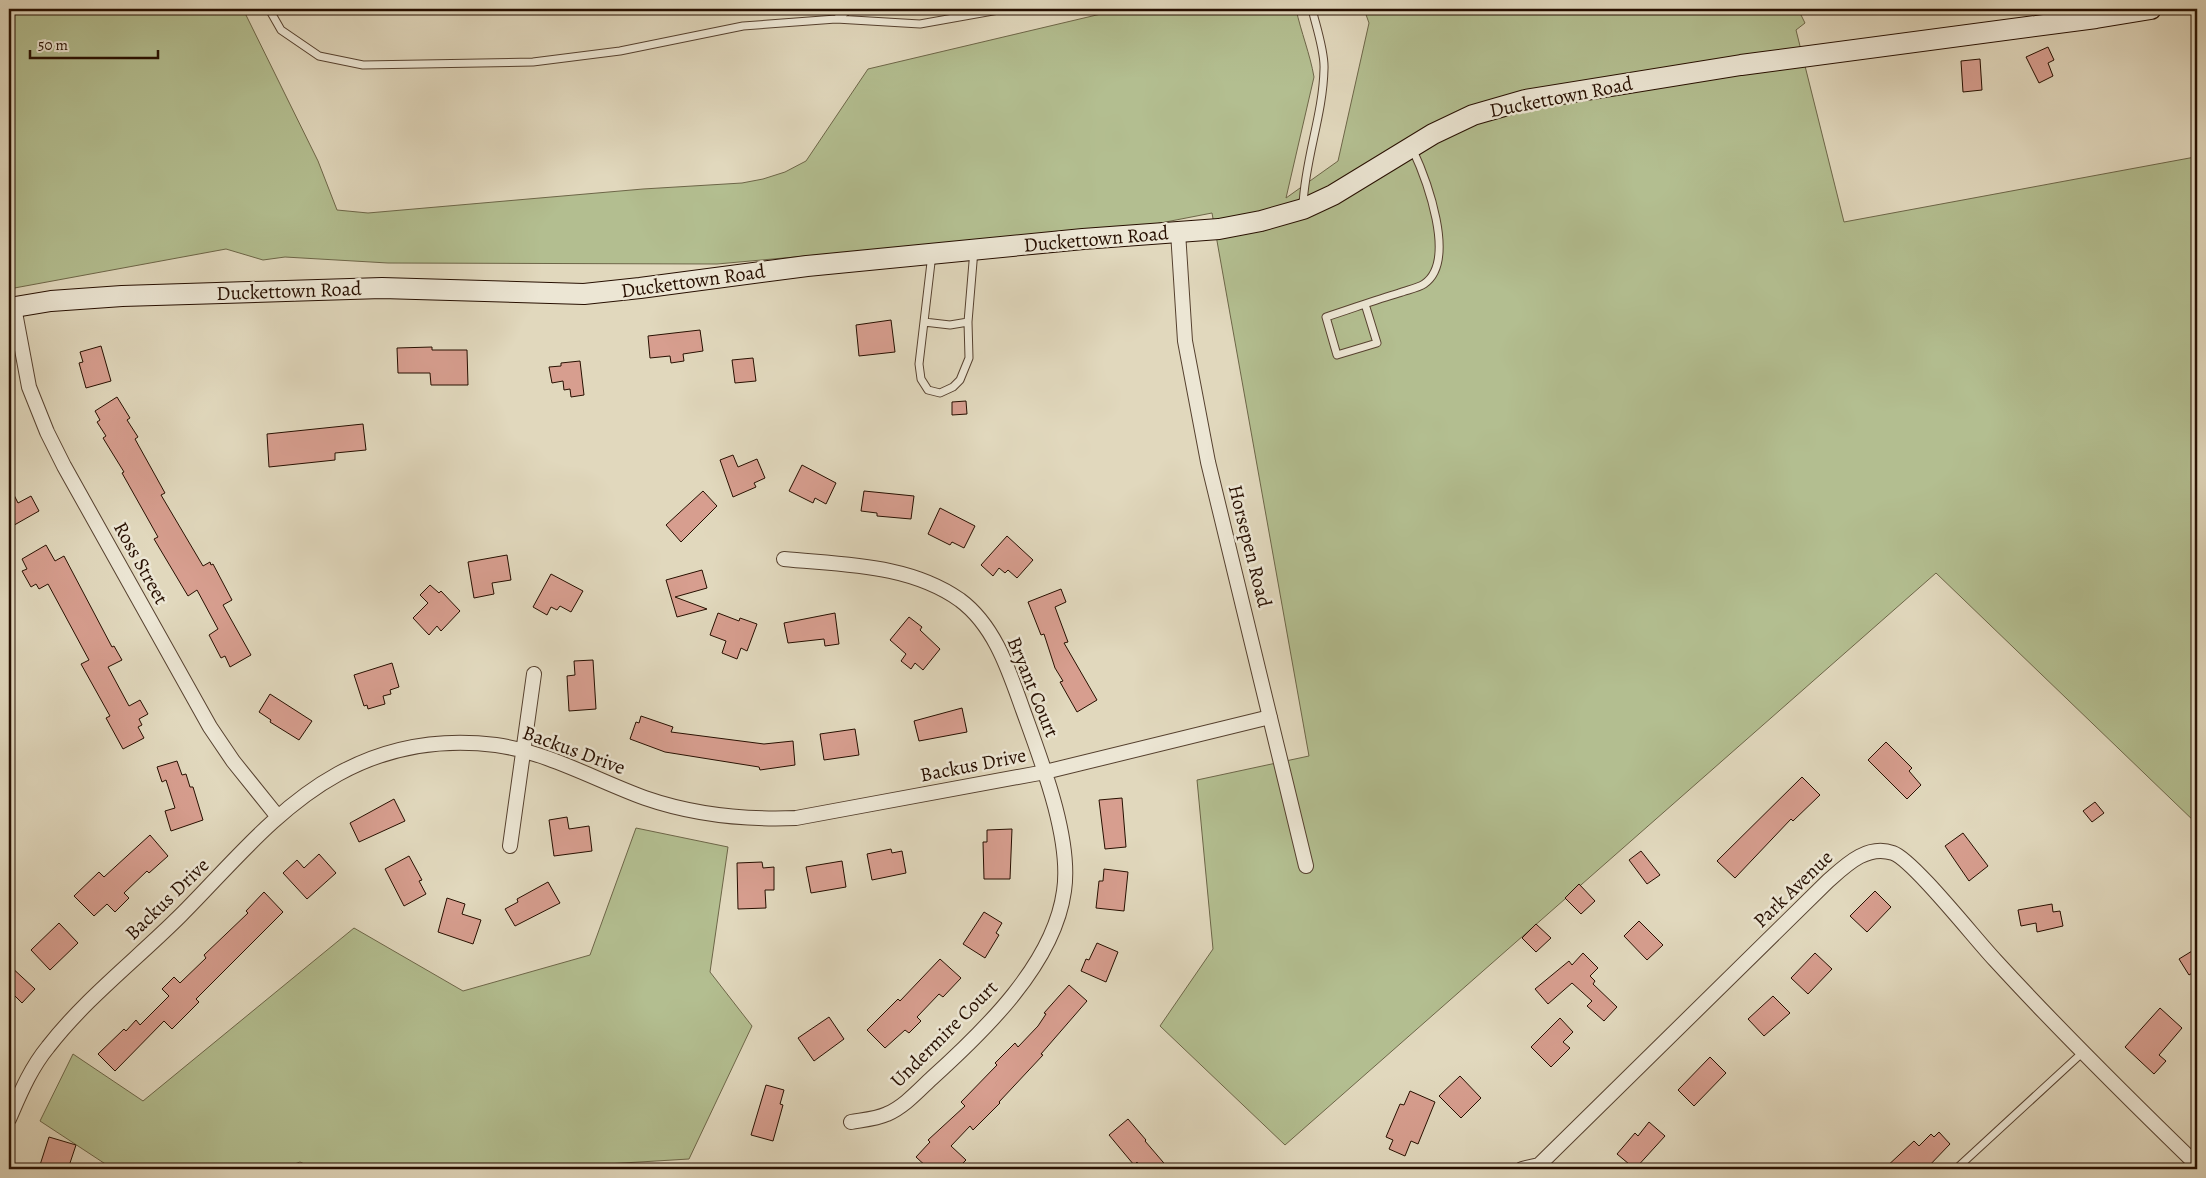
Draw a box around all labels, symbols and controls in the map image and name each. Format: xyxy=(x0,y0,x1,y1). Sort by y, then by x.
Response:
scale bar xyxy=(30,28,158,60)
text: 50 m xyxy=(38,35,68,55)
street label: Duckettown Road xyxy=(1487,70,1635,124)
street label: Duckettown Road xyxy=(1022,219,1170,259)
street label: Duckettown Road xyxy=(619,257,767,304)
street label: Duckettown Road xyxy=(216,275,362,307)
street label: Horsepen Road xyxy=(1222,482,1278,610)
street label: Ross Street xyxy=(107,517,175,610)
street label: Bryant Court xyxy=(1001,633,1066,742)
street label: Backus Drive xyxy=(519,719,629,781)
street label: Backus Drive xyxy=(918,741,1028,788)
street label: Park Avenue xyxy=(1747,844,1839,934)
street label: Backus Drive xyxy=(119,852,215,946)
street label: Undermire Court xyxy=(884,974,1004,1094)

